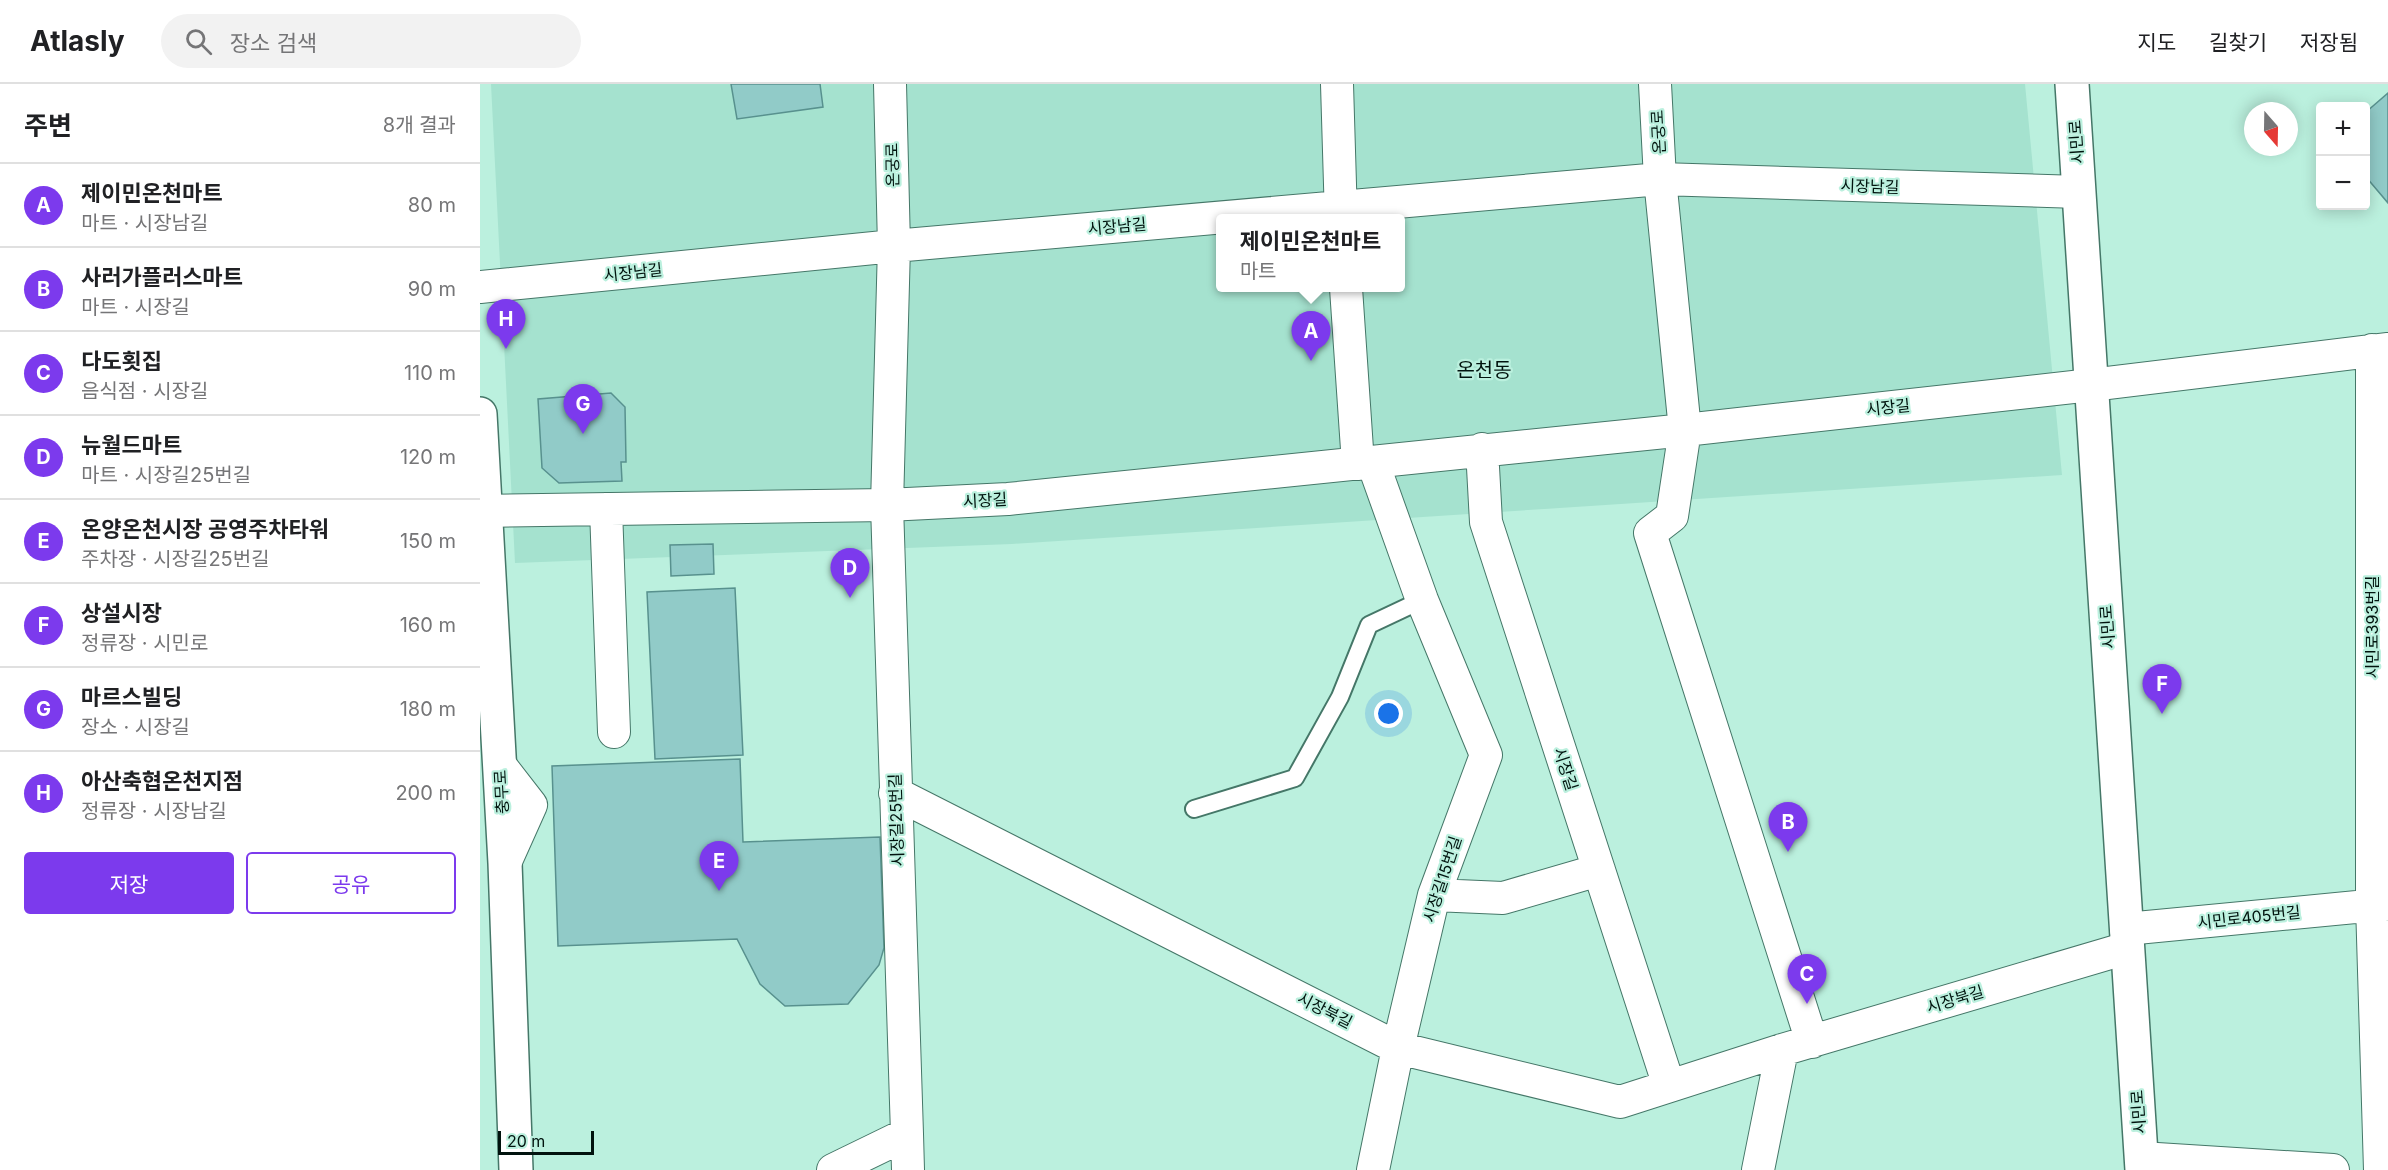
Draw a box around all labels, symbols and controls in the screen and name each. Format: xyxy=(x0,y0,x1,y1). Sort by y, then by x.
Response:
search box xyxy=(161,14,581,68)
text: Atlasly xyxy=(30,24,125,58)
icon: search xyxy=(182,25,215,58)
text: 장소 검색 xyxy=(230,30,317,56)
text: 지도 xyxy=(2137,30,2176,55)
text: 길찾기 xyxy=(2209,30,2267,55)
text: 저장됨 xyxy=(2300,30,2358,55)
north arrow xyxy=(2244,102,2298,156)
map controls xyxy=(2316,102,2370,210)
button: + xyxy=(2316,102,2370,156)
street label: 온궁로 xyxy=(1647,109,1669,155)
text: 주변 xyxy=(24,110,72,141)
text: 8개 결과 xyxy=(383,113,456,137)
street label: 시민로 xyxy=(2064,119,2088,165)
street label: 온궁로 xyxy=(882,142,902,187)
button: − xyxy=(2316,156,2370,210)
street label: 시장남길 xyxy=(1840,175,1900,197)
text: 제이민온천마트 xyxy=(81,180,223,206)
text: A xyxy=(36,193,51,217)
text: 80 m xyxy=(408,193,456,217)
text: 마트 · 시장남길 xyxy=(81,211,208,235)
street label: 시장남길 xyxy=(1087,213,1147,239)
popup xyxy=(1216,214,1405,292)
text: 제이민온천마트 xyxy=(1240,228,1381,254)
street label: 시장남길 xyxy=(603,259,663,285)
text: 마트 xyxy=(1240,259,1276,283)
text: 사러가플러스마트 xyxy=(81,264,243,290)
text: B xyxy=(37,277,50,301)
text: 90 m xyxy=(408,277,456,301)
text: 마트 · 시장길 xyxy=(81,295,190,319)
pin: H xyxy=(486,300,526,349)
pin: A xyxy=(1292,312,1330,361)
text: 다도횟집 xyxy=(81,348,162,374)
district label: 온천동 xyxy=(1456,358,1512,382)
text: C xyxy=(36,361,51,385)
text: 110 m xyxy=(404,361,456,385)
text: 음식점 · 시장길 xyxy=(81,379,208,403)
pin: G xyxy=(564,384,602,434)
street label: 시장길 xyxy=(1865,395,1911,419)
text: 뉴월드마트 xyxy=(81,432,182,458)
text: D xyxy=(36,445,51,469)
text: 120 m xyxy=(400,445,456,469)
text: 마트 · 시장길25번길 xyxy=(81,463,251,487)
street label: 시장길 xyxy=(962,489,1008,511)
text: 온양온천시장 공영주차타워 xyxy=(81,516,329,542)
text: E xyxy=(37,529,50,553)
text: 150 m xyxy=(400,529,456,553)
text: 주차장 · 시장길25번길 xyxy=(81,547,270,571)
pin: D xyxy=(830,548,869,598)
street label: 시민로393번길 xyxy=(2362,575,2382,679)
text: 상설시장 xyxy=(81,600,162,626)
street label: 시민로 xyxy=(2095,604,2119,650)
text: F xyxy=(38,613,49,637)
text: 160 m xyxy=(400,613,456,637)
text: 정류장 · 시민로 xyxy=(81,631,208,655)
pin: F xyxy=(2142,664,2182,714)
text: 마르스빌딩 xyxy=(81,684,182,710)
text: G xyxy=(36,697,51,721)
text: 180 m xyxy=(400,697,456,721)
your location xyxy=(1374,699,1403,728)
text: 장소 · 시장길 xyxy=(81,715,190,739)
street label: 시장길 xyxy=(1550,745,1582,793)
text: 아산축협온천지점 xyxy=(81,768,243,794)
street label: 충무로 xyxy=(490,769,512,815)
street label: 시장길25번길 xyxy=(884,773,908,867)
text: H xyxy=(36,781,51,805)
text: 200 m xyxy=(395,781,456,805)
text: 정류장 · 시장남길 xyxy=(81,799,227,823)
pin: B xyxy=(1768,802,1808,852)
street label: 시장길15번길 xyxy=(1419,833,1465,925)
pin: E xyxy=(700,842,738,891)
button: 저장 xyxy=(24,852,234,914)
button: 공유 xyxy=(246,852,456,914)
street label: 시민로405번길 xyxy=(2196,902,2302,932)
pin: C xyxy=(1788,954,1826,1004)
street label: 시장북길 xyxy=(1924,981,1986,1017)
street label: 시장북길 xyxy=(1294,988,1356,1032)
street label: 시민로 xyxy=(2126,1089,2150,1135)
scale bar xyxy=(498,1128,594,1156)
text: 20 m xyxy=(507,1131,545,1151)

